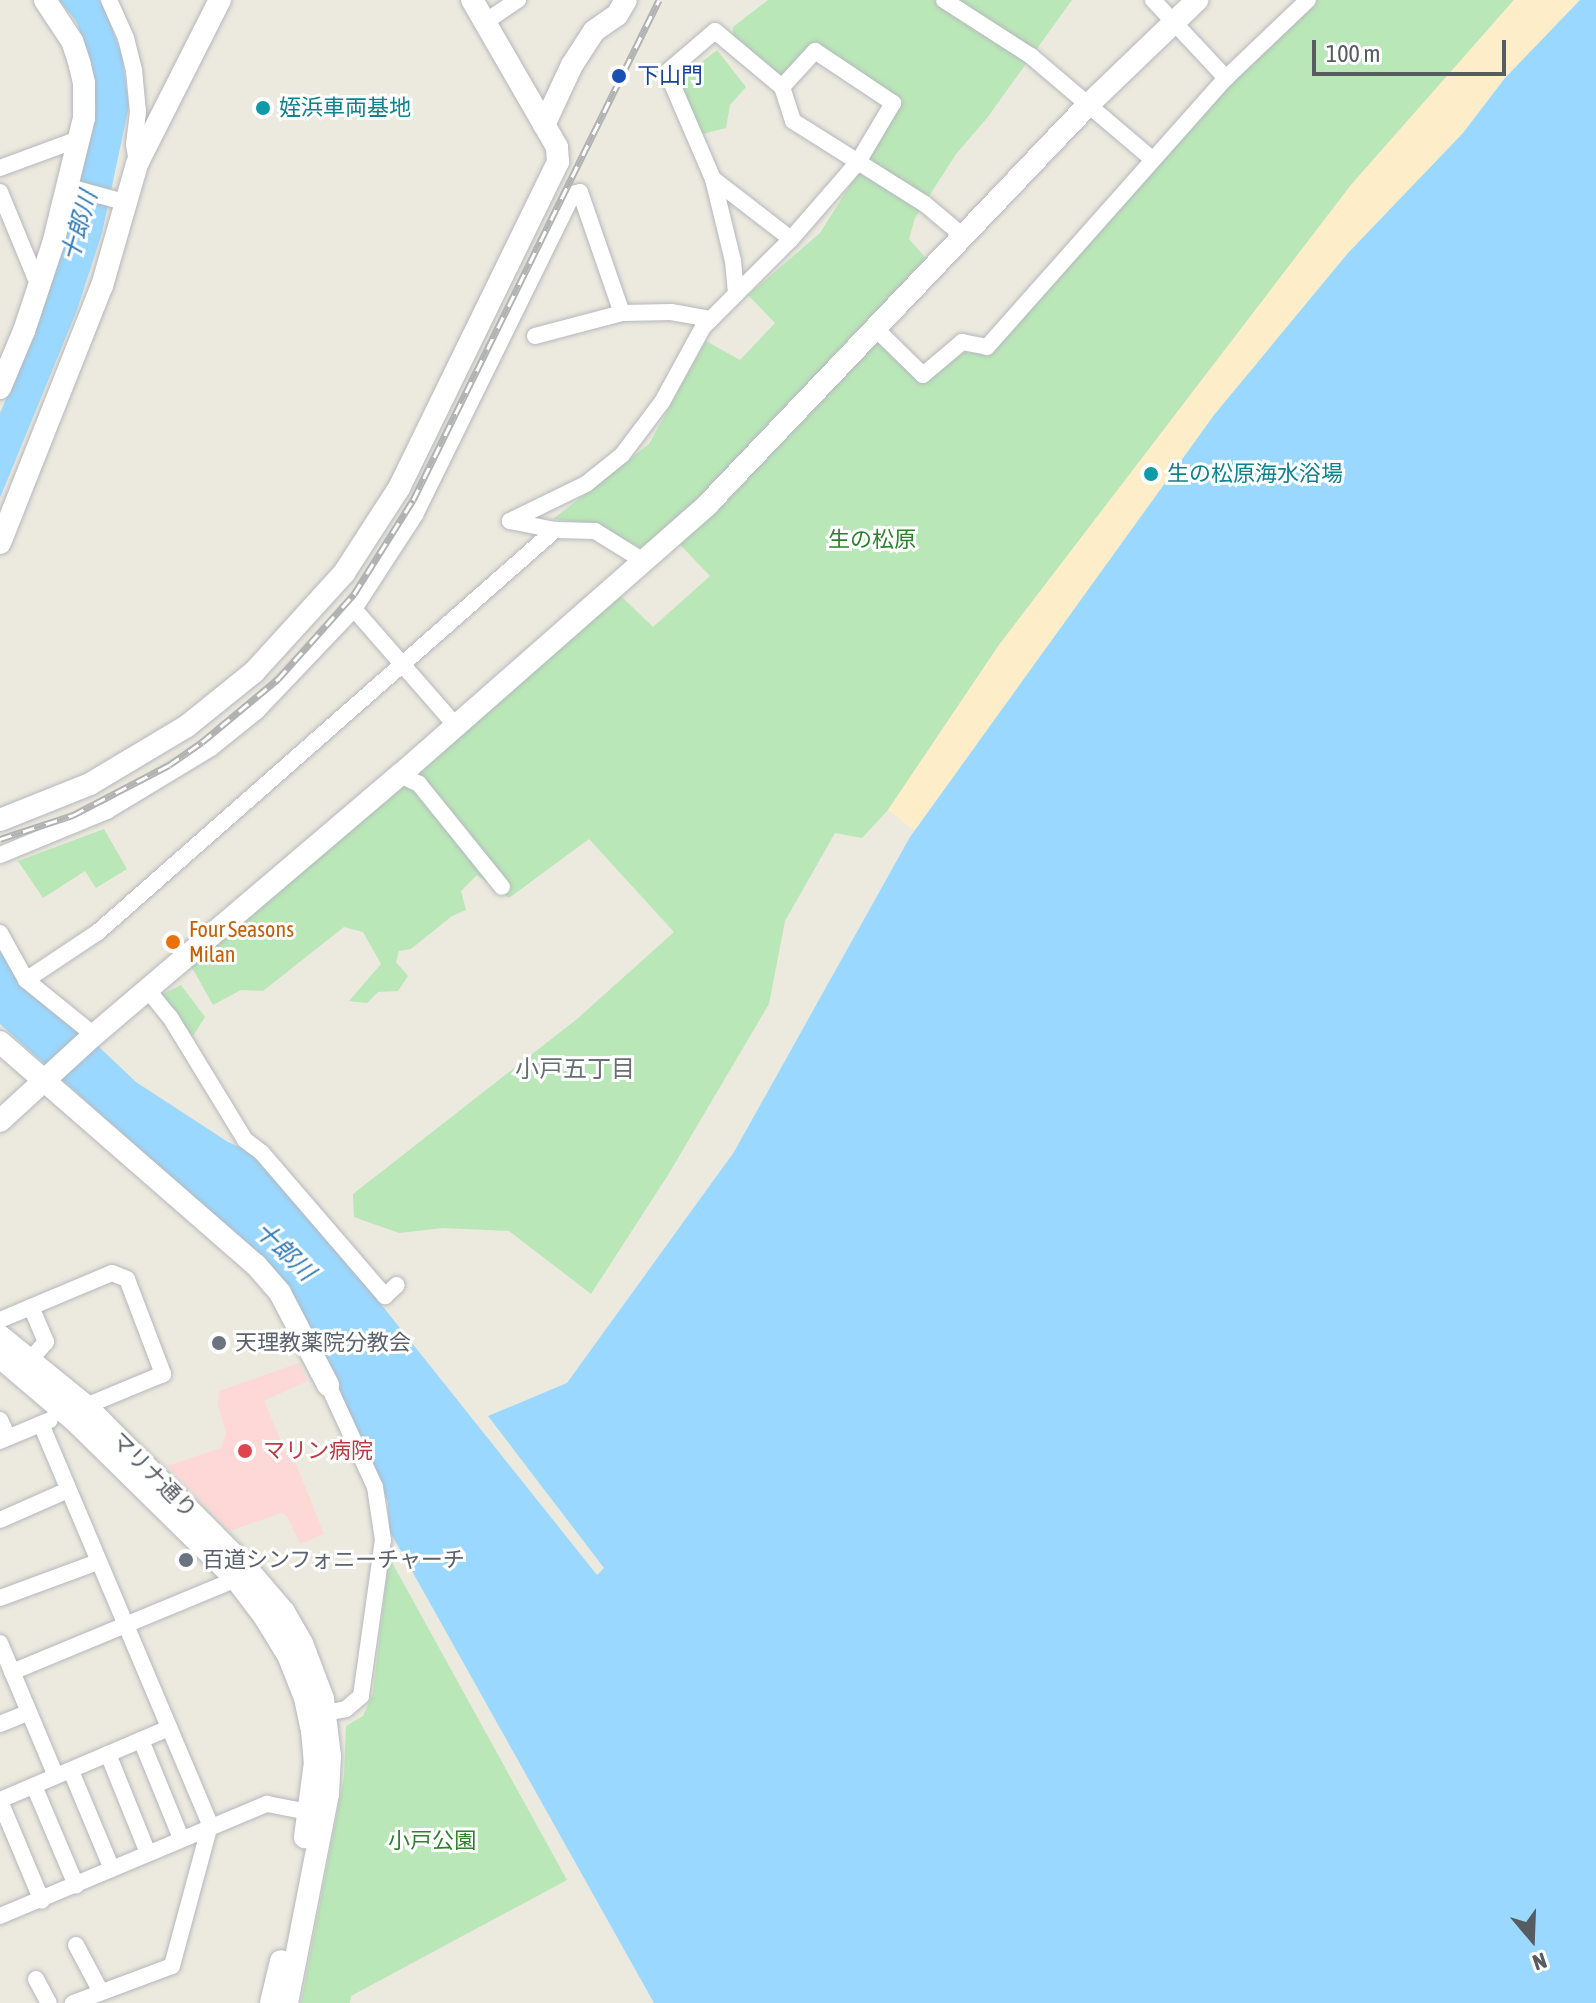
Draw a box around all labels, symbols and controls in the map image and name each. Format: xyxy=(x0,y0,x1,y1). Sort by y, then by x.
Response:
scale bar xyxy=(1316,24,1510,74)
text: 100 m xyxy=(1326,40,1380,67)
place label: 下山門 xyxy=(637,63,703,89)
marker: 下山門 xyxy=(608,65,630,87)
place label: 姪浜車両基地 xyxy=(279,95,411,121)
marker: 姪浜車両基地 xyxy=(254,99,272,117)
water label: 十郎川 xyxy=(55,187,103,265)
place label: 生の松原海水浴場 xyxy=(1167,461,1343,487)
marker: 生の松原海水浴場 xyxy=(1142,465,1160,483)
park label: 生の松原 xyxy=(828,527,916,553)
place label: Four Seasons Milan xyxy=(189,916,294,968)
marker: Four Seasons Milan xyxy=(164,933,182,951)
district label: 小戸五丁目 xyxy=(515,1055,635,1083)
water label: 十郎川 xyxy=(249,1216,321,1286)
place label: 天理教薬院分教会 xyxy=(235,1330,411,1356)
marker: 天理教薬院分教会 xyxy=(210,1334,228,1352)
street label: マリナ通り xyxy=(106,1427,202,1523)
place label: マリン病院 xyxy=(263,1438,373,1464)
marker: マリン病院 xyxy=(234,1440,256,1462)
place label: 百道シンフォニーチャーチ xyxy=(202,1547,466,1573)
marker: 百道シンフォニーチャーチ xyxy=(177,1551,195,1569)
park label: 小戸公園 xyxy=(388,1828,476,1854)
north arrow xyxy=(1492,1899,1572,1979)
text: N xyxy=(1529,1947,1550,1976)

